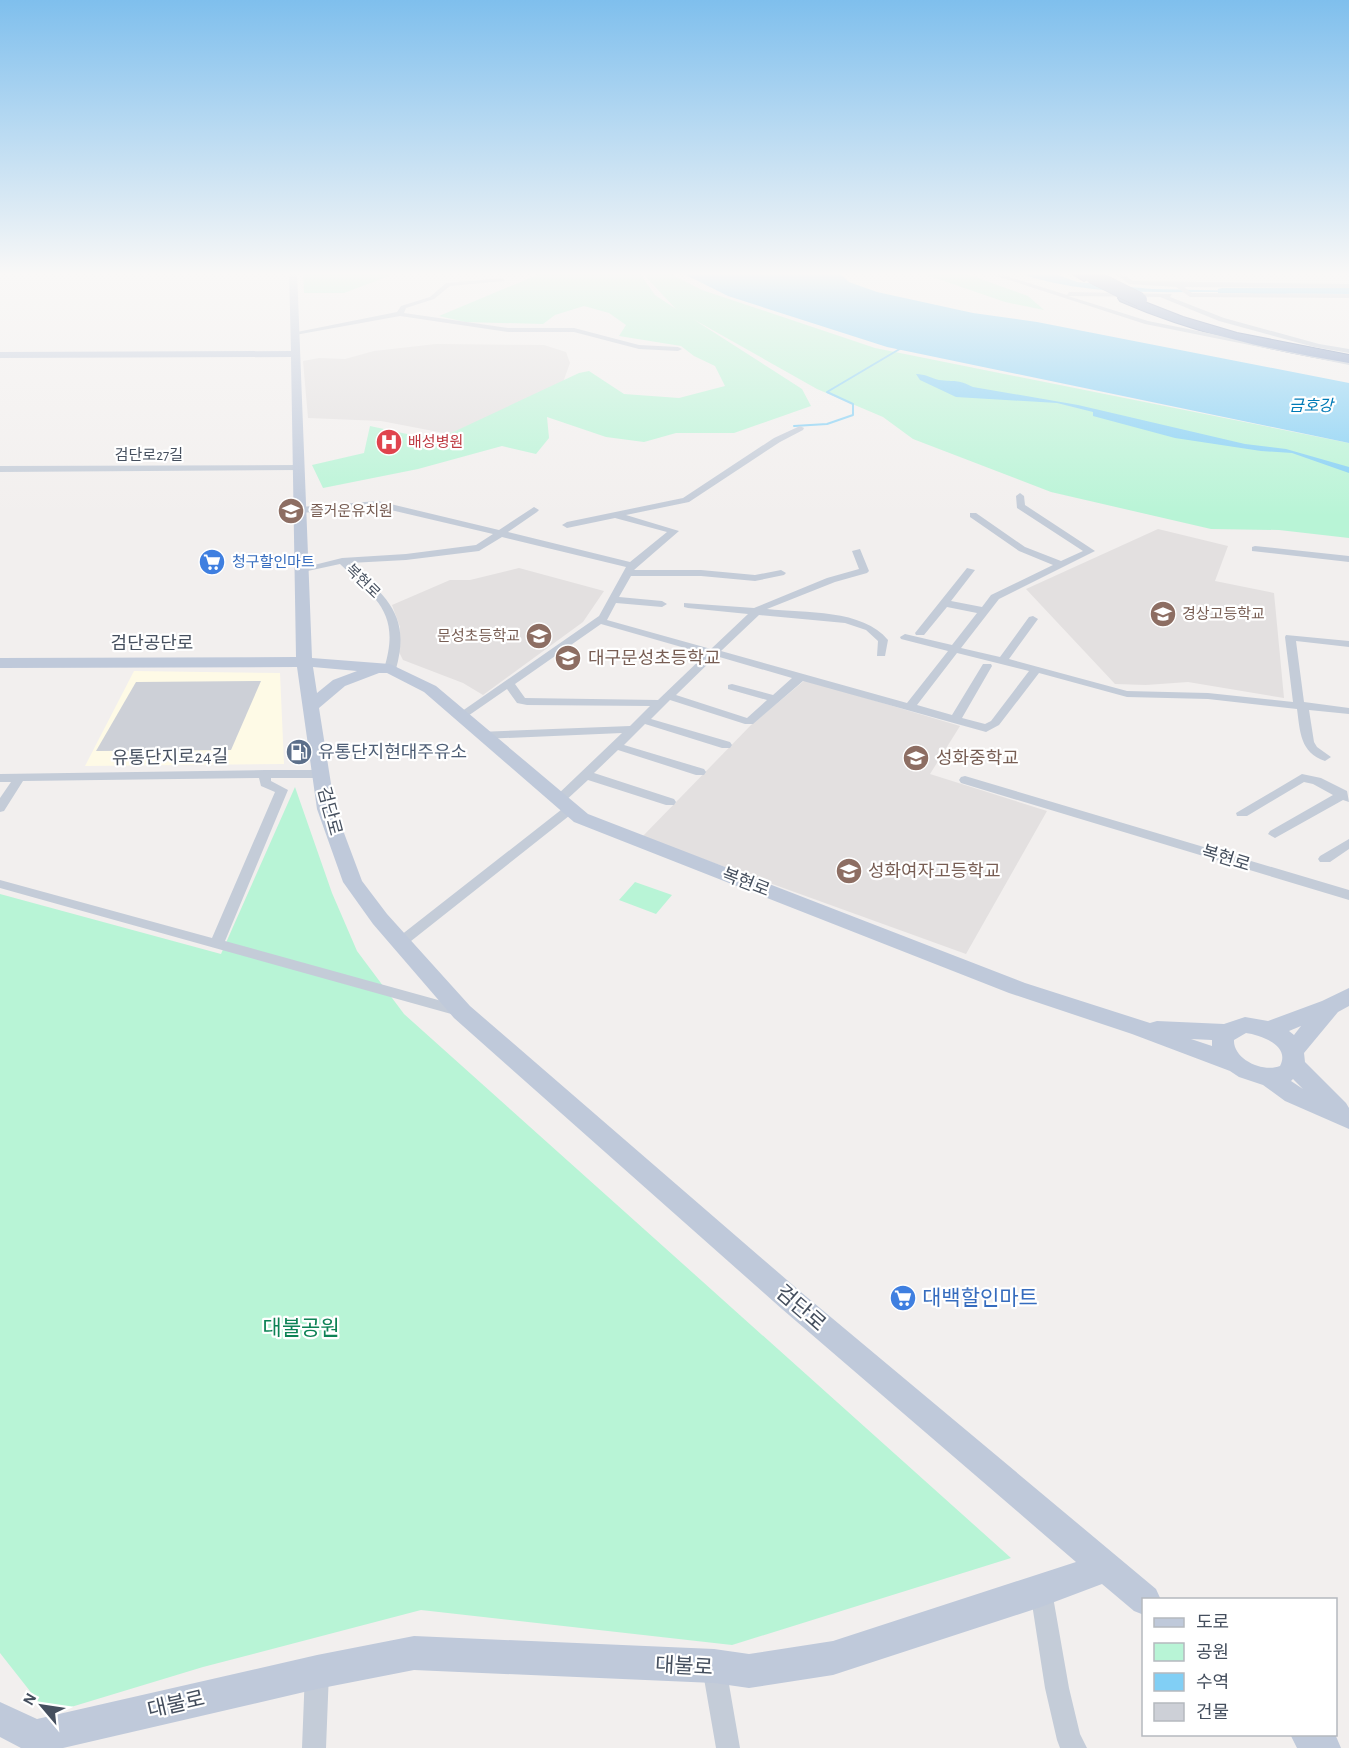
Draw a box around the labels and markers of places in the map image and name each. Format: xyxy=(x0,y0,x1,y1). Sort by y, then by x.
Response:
hospital icon: 배성병원 xyxy=(374,427,404,457)
place label: 배성병원 xyxy=(408,434,463,450)
school or university icon: 즐거운유치원 xyxy=(276,496,306,526)
place label: 즐거운유치원 xyxy=(310,503,393,519)
supermarket icon: 청구할인마트 xyxy=(197,547,227,577)
place label: 청구할인마트 xyxy=(232,553,315,570)
school or university icon: 경상고등학교 xyxy=(1148,599,1178,629)
place label: 경상고등학교 xyxy=(1182,605,1265,622)
school or university icon: 문성초등학교 xyxy=(524,621,554,651)
place label: 문성초등학교 xyxy=(437,627,520,644)
school or university icon: 대구문성초등학교 xyxy=(553,643,583,673)
place label: 대구문성초등학교 xyxy=(588,649,720,668)
fuel station icon: 유통단지현대주유소 xyxy=(284,737,314,767)
place label: 유통단지현대주유소 xyxy=(318,742,467,762)
school or university icon: 성화중학교 xyxy=(901,743,931,773)
place label: 성화중학교 xyxy=(936,749,1019,768)
school or university icon: 성화여자고등학교 xyxy=(834,856,864,886)
place label: 성화여자고등학교 xyxy=(868,862,1000,881)
supermarket icon: 대백할인마트 xyxy=(888,1283,918,1313)
place label: 대백할인마트 xyxy=(922,1287,1038,1309)

